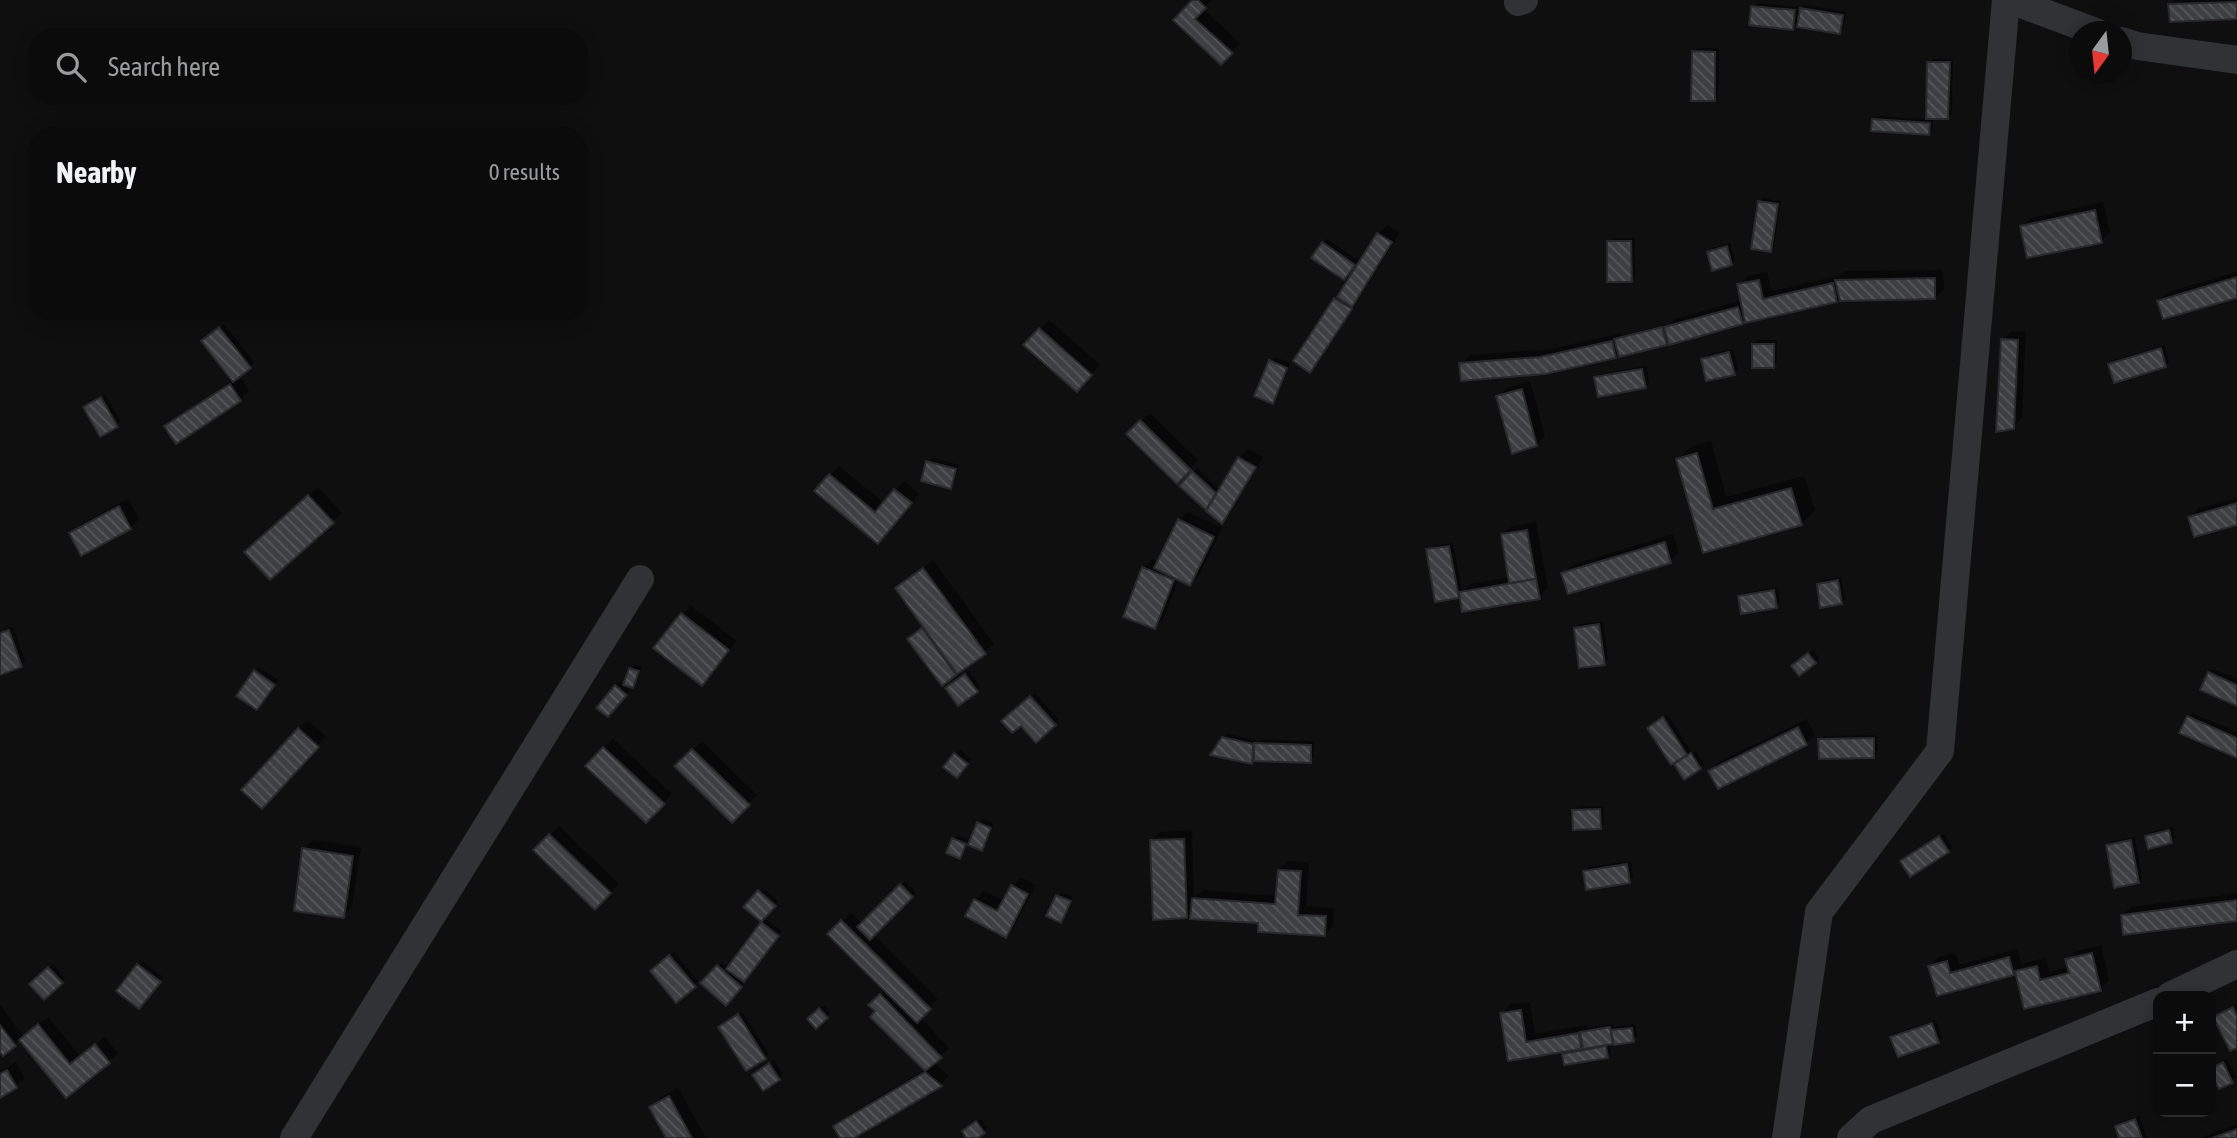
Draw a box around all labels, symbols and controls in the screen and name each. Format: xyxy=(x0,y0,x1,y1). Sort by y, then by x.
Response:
north arrow xyxy=(2069,21,2132,84)
search box xyxy=(28,28,588,105)
icon: search xyxy=(52,48,90,86)
text: Search here xyxy=(108,52,220,82)
text: Nearby xyxy=(56,155,136,189)
text: 0 results xyxy=(489,159,560,185)
map controls xyxy=(2153,991,2216,1117)
button: + xyxy=(2153,991,2216,1054)
button: − xyxy=(2153,1054,2216,1117)

